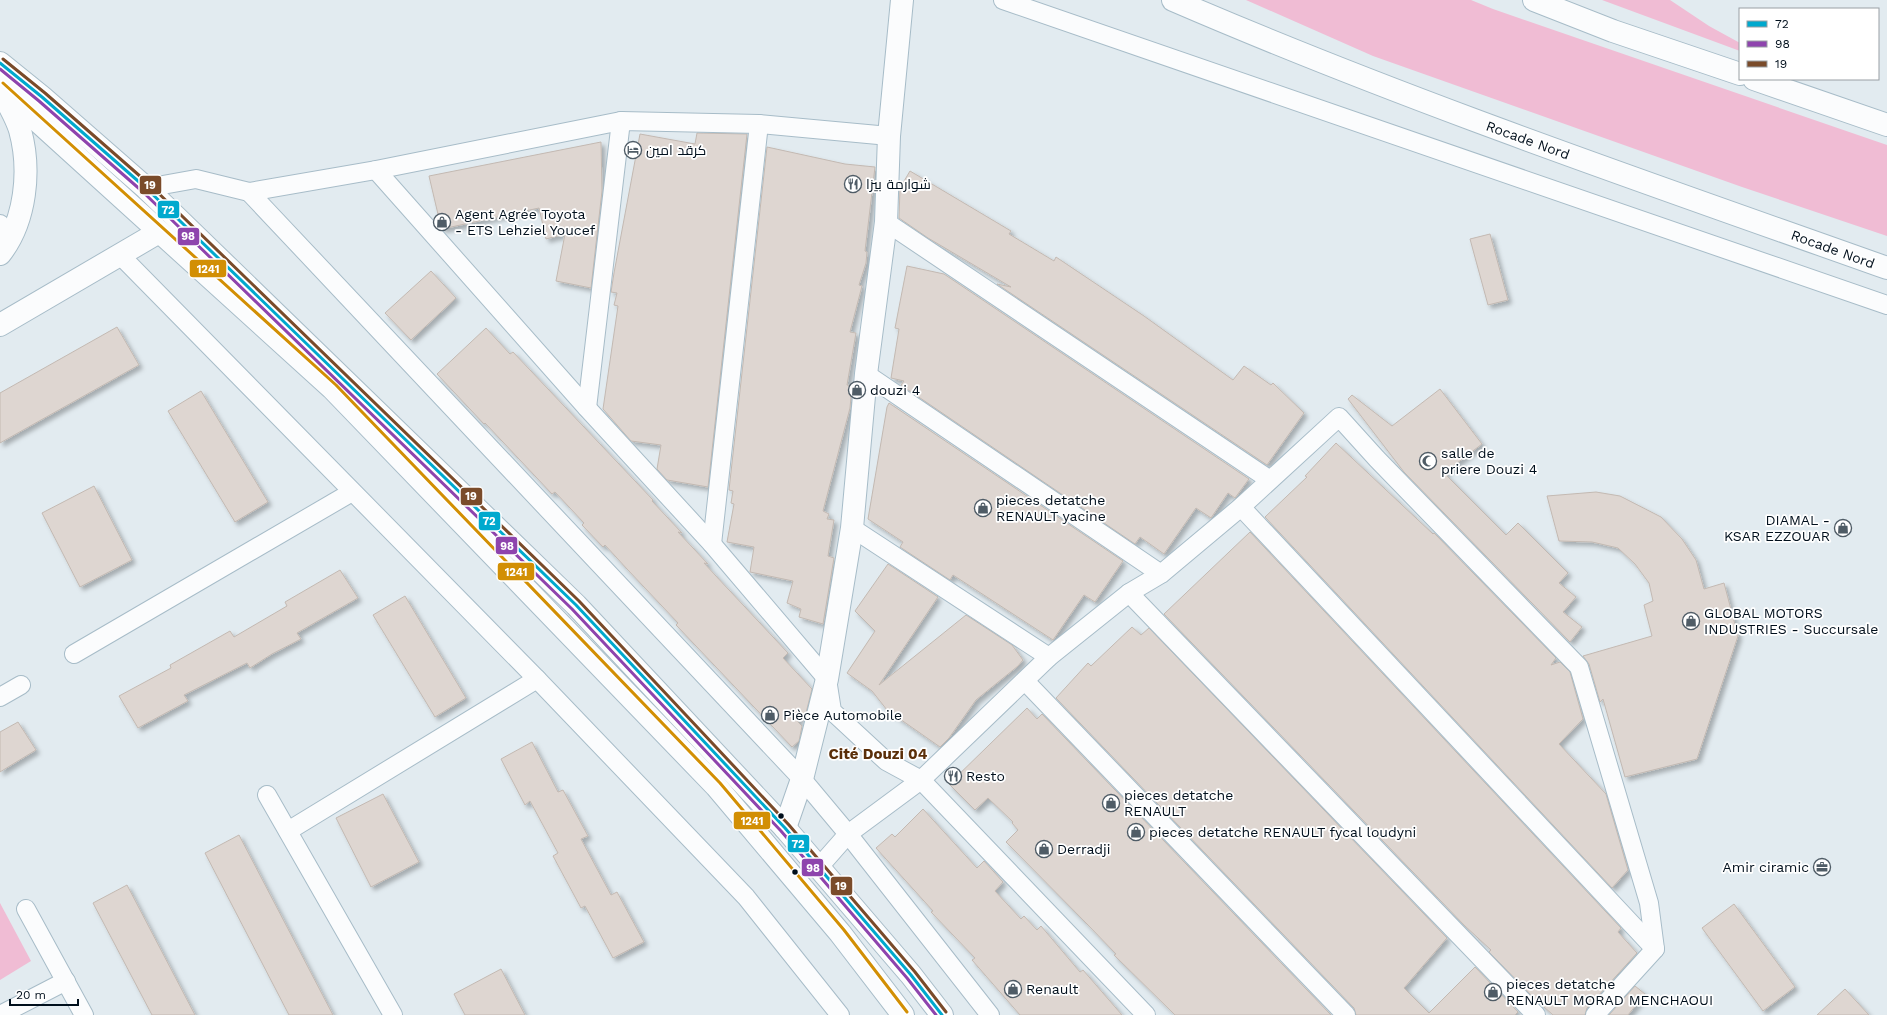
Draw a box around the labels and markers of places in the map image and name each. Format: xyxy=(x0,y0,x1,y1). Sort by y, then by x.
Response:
hotel icon: كرقد امين xyxy=(623,140,643,160)
place label: كرقد امين xyxy=(646,142,706,158)
restaurant icon: شوارمة بيزا xyxy=(843,174,863,194)
place label: شوارمة بيزا xyxy=(866,176,931,192)
place label: Agent Agrée Toyota - ETS Lehziel Youcef xyxy=(455,206,596,238)
shop icon: Agent Agrée Toyota - ETS Lehziel Youcef xyxy=(432,212,452,232)
shop icon: douzi 4 xyxy=(847,380,867,400)
place label: douzi 4 xyxy=(870,382,920,398)
place label: salle de priere Douzi 4 xyxy=(1441,445,1537,477)
mosque icon: salle de priere Douzi 4 xyxy=(1418,451,1438,471)
place label: pieces detatche RENAULT yacine xyxy=(996,492,1106,524)
shop icon: pieces detatche RENAULT yacine xyxy=(973,498,993,518)
place label: DIAMAL - KSAR EZZOUAR xyxy=(1724,512,1830,544)
shop icon: DIAMAL - KSAR EZZOUAR xyxy=(1833,518,1853,538)
place label: GLOBAL MOTORS INDUSTRIES - Succursale xyxy=(1704,605,1878,637)
shop icon: GLOBAL MOTORS INDUSTRIES - Succursale xyxy=(1681,611,1701,631)
shop icon: Pièce Automobile xyxy=(760,705,780,725)
place label: Pièce Automobile xyxy=(783,707,902,723)
restaurant icon: Resto xyxy=(943,766,963,786)
place label: Resto xyxy=(966,768,1005,784)
place label: pieces detatche RENAULT xyxy=(1124,787,1233,819)
shop icon: pieces detatche RENAULT xyxy=(1101,793,1121,813)
unlabelled marker xyxy=(776,811,786,821)
shop icon: pieces detatche RENAULT fycal loudyni xyxy=(1126,822,1146,842)
place label: pieces detatche RENAULT fycal loudyni xyxy=(1149,824,1416,840)
shop icon: Derradji xyxy=(1034,839,1054,859)
place label: Derradji xyxy=(1057,841,1111,857)
office icon: Amir ciramic xyxy=(1812,857,1832,877)
place label: Amir ciramic xyxy=(1723,859,1809,875)
unlabelled marker xyxy=(790,867,800,877)
place label: pieces detatche RENAULT MORAD MENCHAOUI xyxy=(1506,976,1713,1008)
shop icon: Renault xyxy=(1003,979,1023,999)
place label: Renault xyxy=(1026,981,1078,997)
shop icon: pieces detatche RENAULT MORAD MENCHAOUI xyxy=(1483,982,1503,1002)

